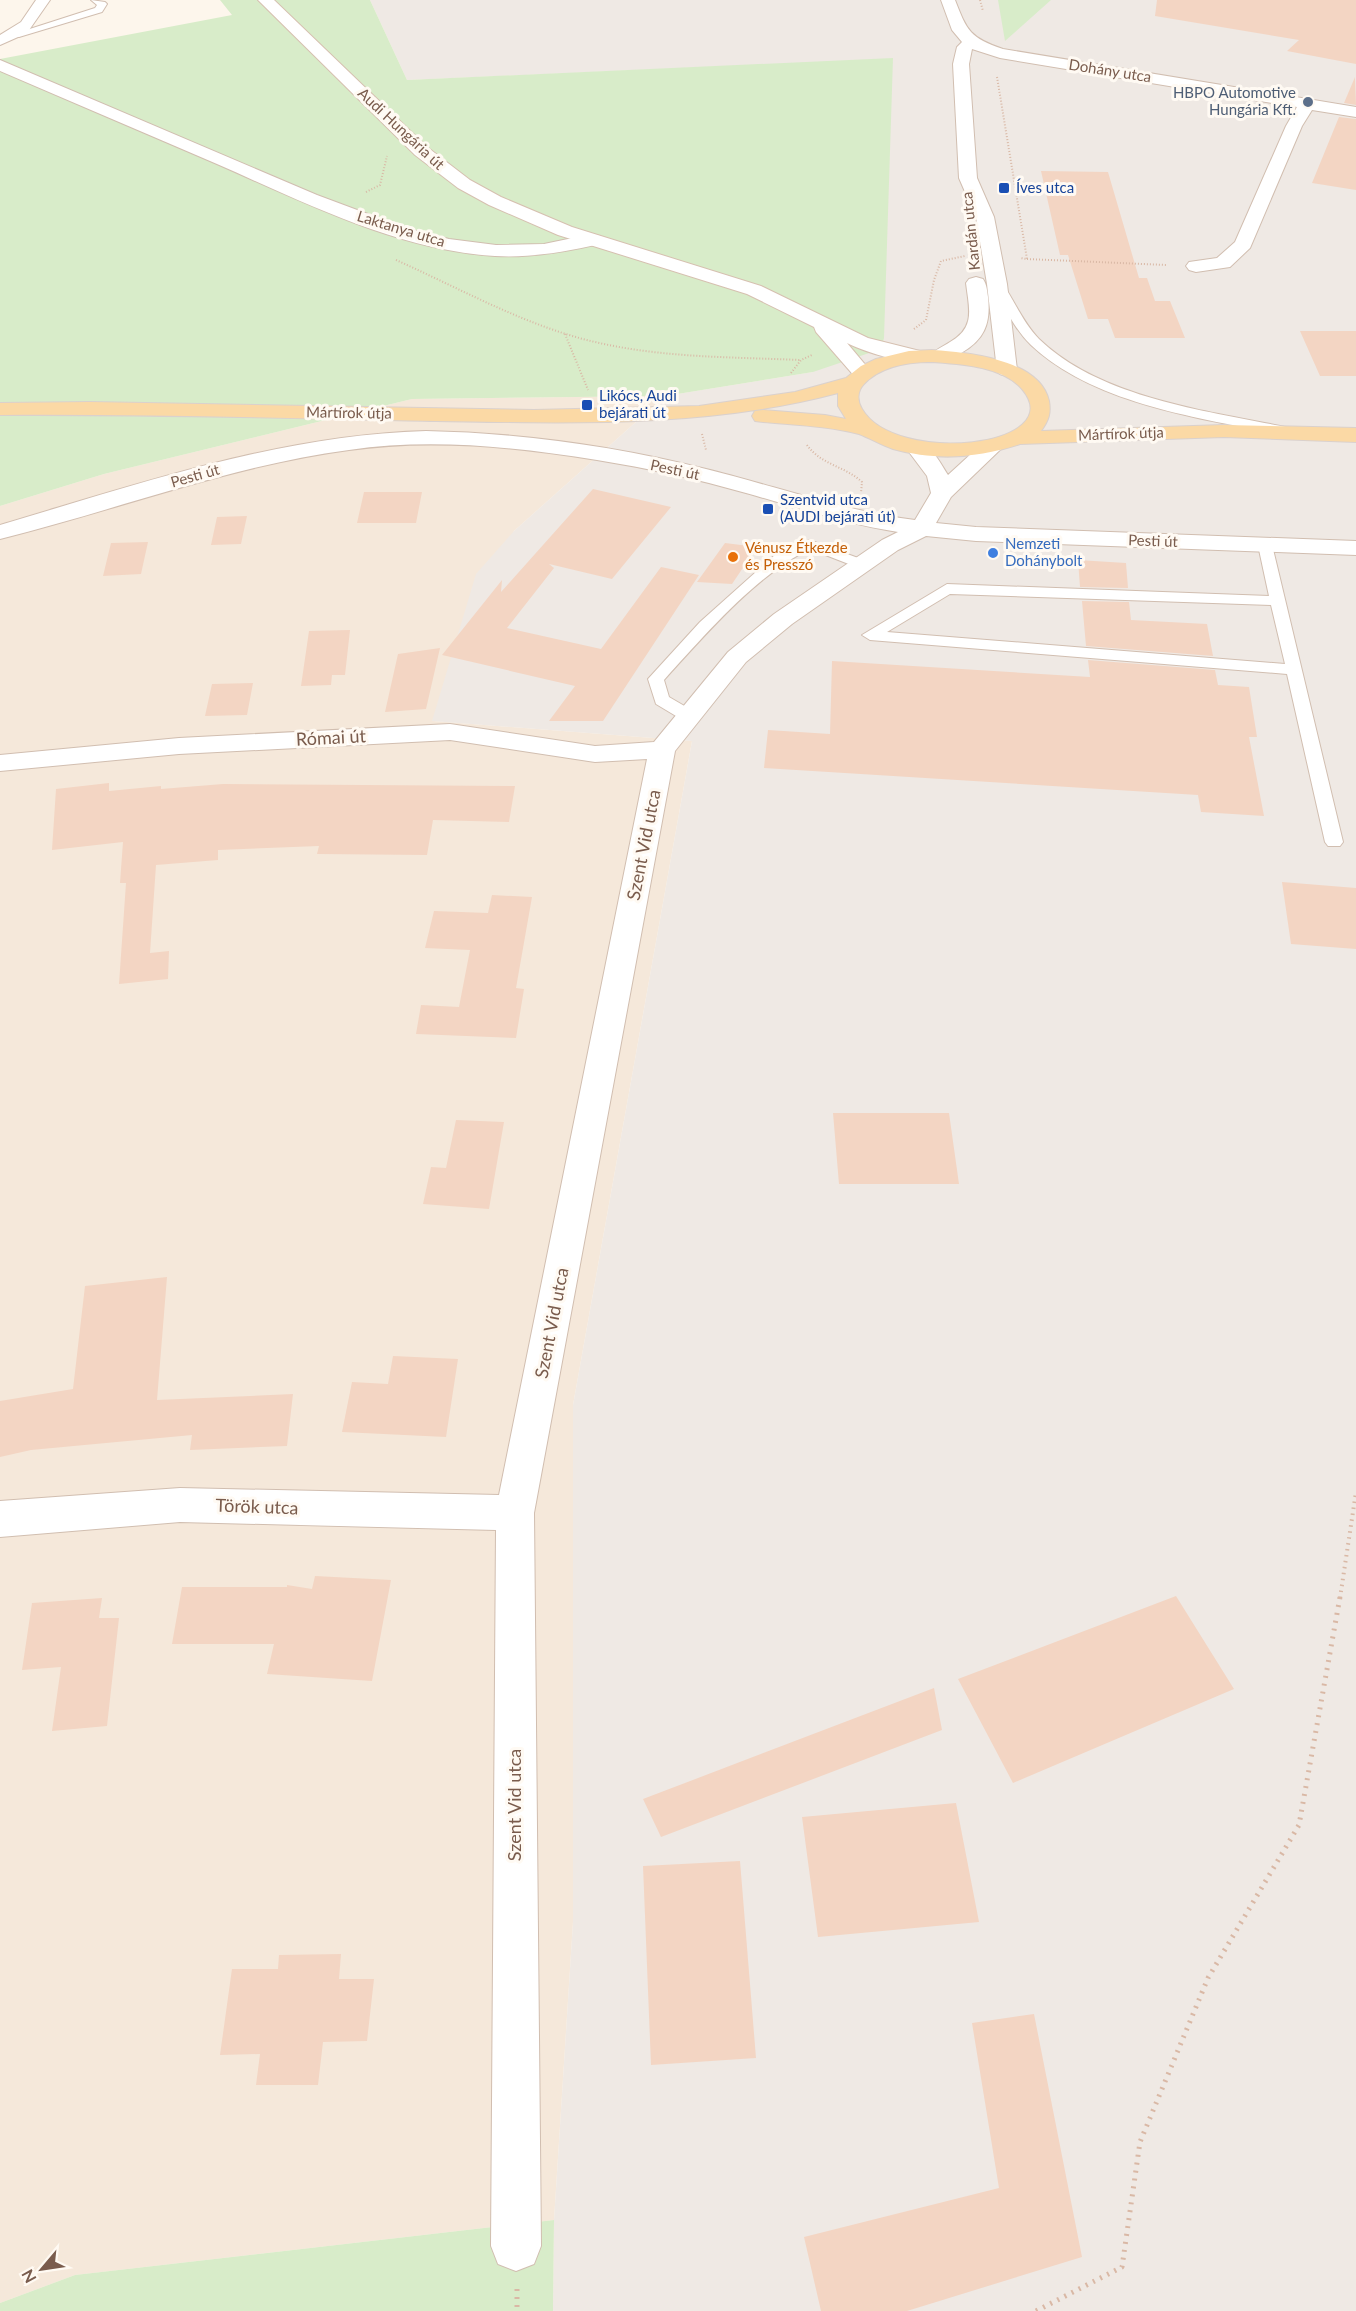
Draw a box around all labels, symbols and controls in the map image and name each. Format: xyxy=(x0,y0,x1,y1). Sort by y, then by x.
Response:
street label: Dohány utca xyxy=(1068,55,1153,85)
place label: HBPO Automotive Hungária Kft. xyxy=(1173,83,1296,118)
street label: Audi Hungária út xyxy=(355,84,449,173)
marker: HBPO Automotive Hungária Kft. xyxy=(1301,95,1315,109)
place label: Íves utca xyxy=(1016,178,1074,196)
marker: Íves utca xyxy=(997,181,1011,195)
street label: Kardán utca xyxy=(957,191,983,271)
street label: Laktanya utca xyxy=(355,206,447,250)
place label: Likócs, Audi bejárati út xyxy=(599,386,677,421)
marker: Likócs, Audi bejárati út xyxy=(580,398,594,412)
street label: Mártírok útja xyxy=(306,402,392,422)
street label: Mártírok útja xyxy=(1078,423,1164,443)
street label: Pesti út xyxy=(649,455,702,483)
street label: Pesti út xyxy=(168,459,222,491)
place label: Szentvid utca (AUDI bejárati út) xyxy=(780,490,895,525)
marker: Szentvid utca (AUDI bejárati út) xyxy=(761,502,775,516)
street label: Pesti út xyxy=(1128,530,1179,550)
place label: Nemzeti Dohánybolt xyxy=(1005,534,1083,569)
place label: Vénusz Étkezde és Presszó xyxy=(745,538,848,573)
marker: Nemzeti Dohánybolt xyxy=(986,546,1000,560)
marker: Vénusz Étkezde és Presszó xyxy=(726,550,740,564)
street label: Római út xyxy=(295,724,367,750)
street label: Szent Vid utca xyxy=(621,788,665,902)
street label: Szent Vid utca xyxy=(529,1266,573,1380)
street label: Török utca xyxy=(215,1494,299,1518)
street label: Szent Vid utca xyxy=(503,1749,525,1861)
north arrow xyxy=(12,2239,72,2299)
text: N xyxy=(17,2267,40,2287)

